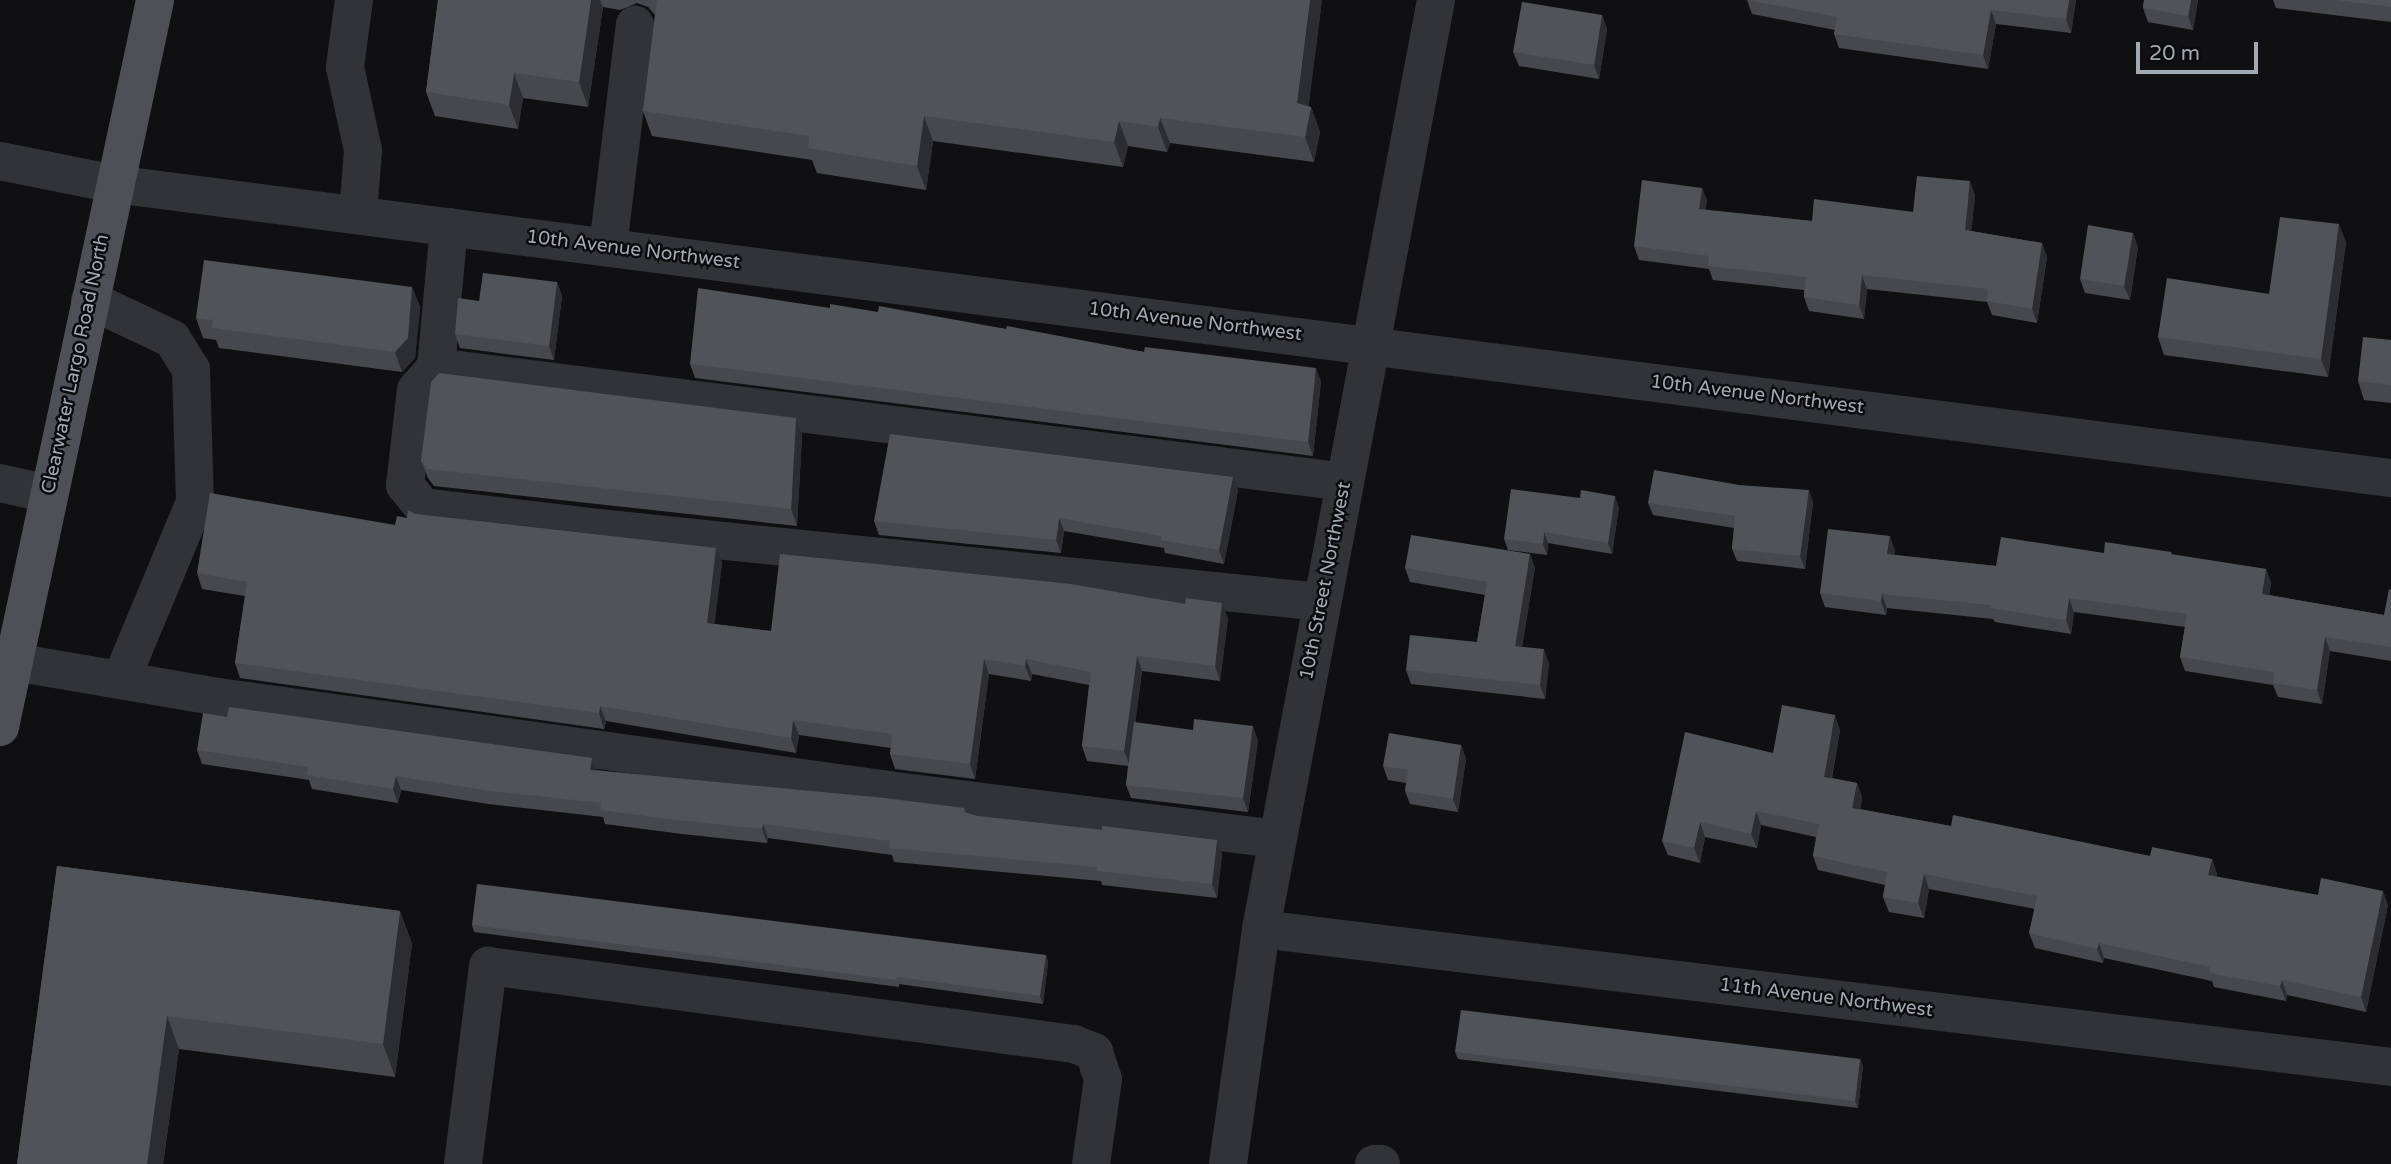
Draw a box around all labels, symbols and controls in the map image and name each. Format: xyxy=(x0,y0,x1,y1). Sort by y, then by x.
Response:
scale bar xyxy=(2139,28,2262,72)
text: 20 m xyxy=(2149,41,2200,66)
street label: 10th Avenue Northwest xyxy=(525,226,741,274)
street label: Clearwater Largo Road North xyxy=(37,232,115,496)
street label: 10th Avenue Northwest xyxy=(1087,298,1303,346)
street label: 10th Avenue Northwest xyxy=(1649,371,1865,419)
street label: 10th Street Northwest xyxy=(1296,480,1356,682)
street label: 11th Avenue Northwest xyxy=(1718,974,1934,1022)

